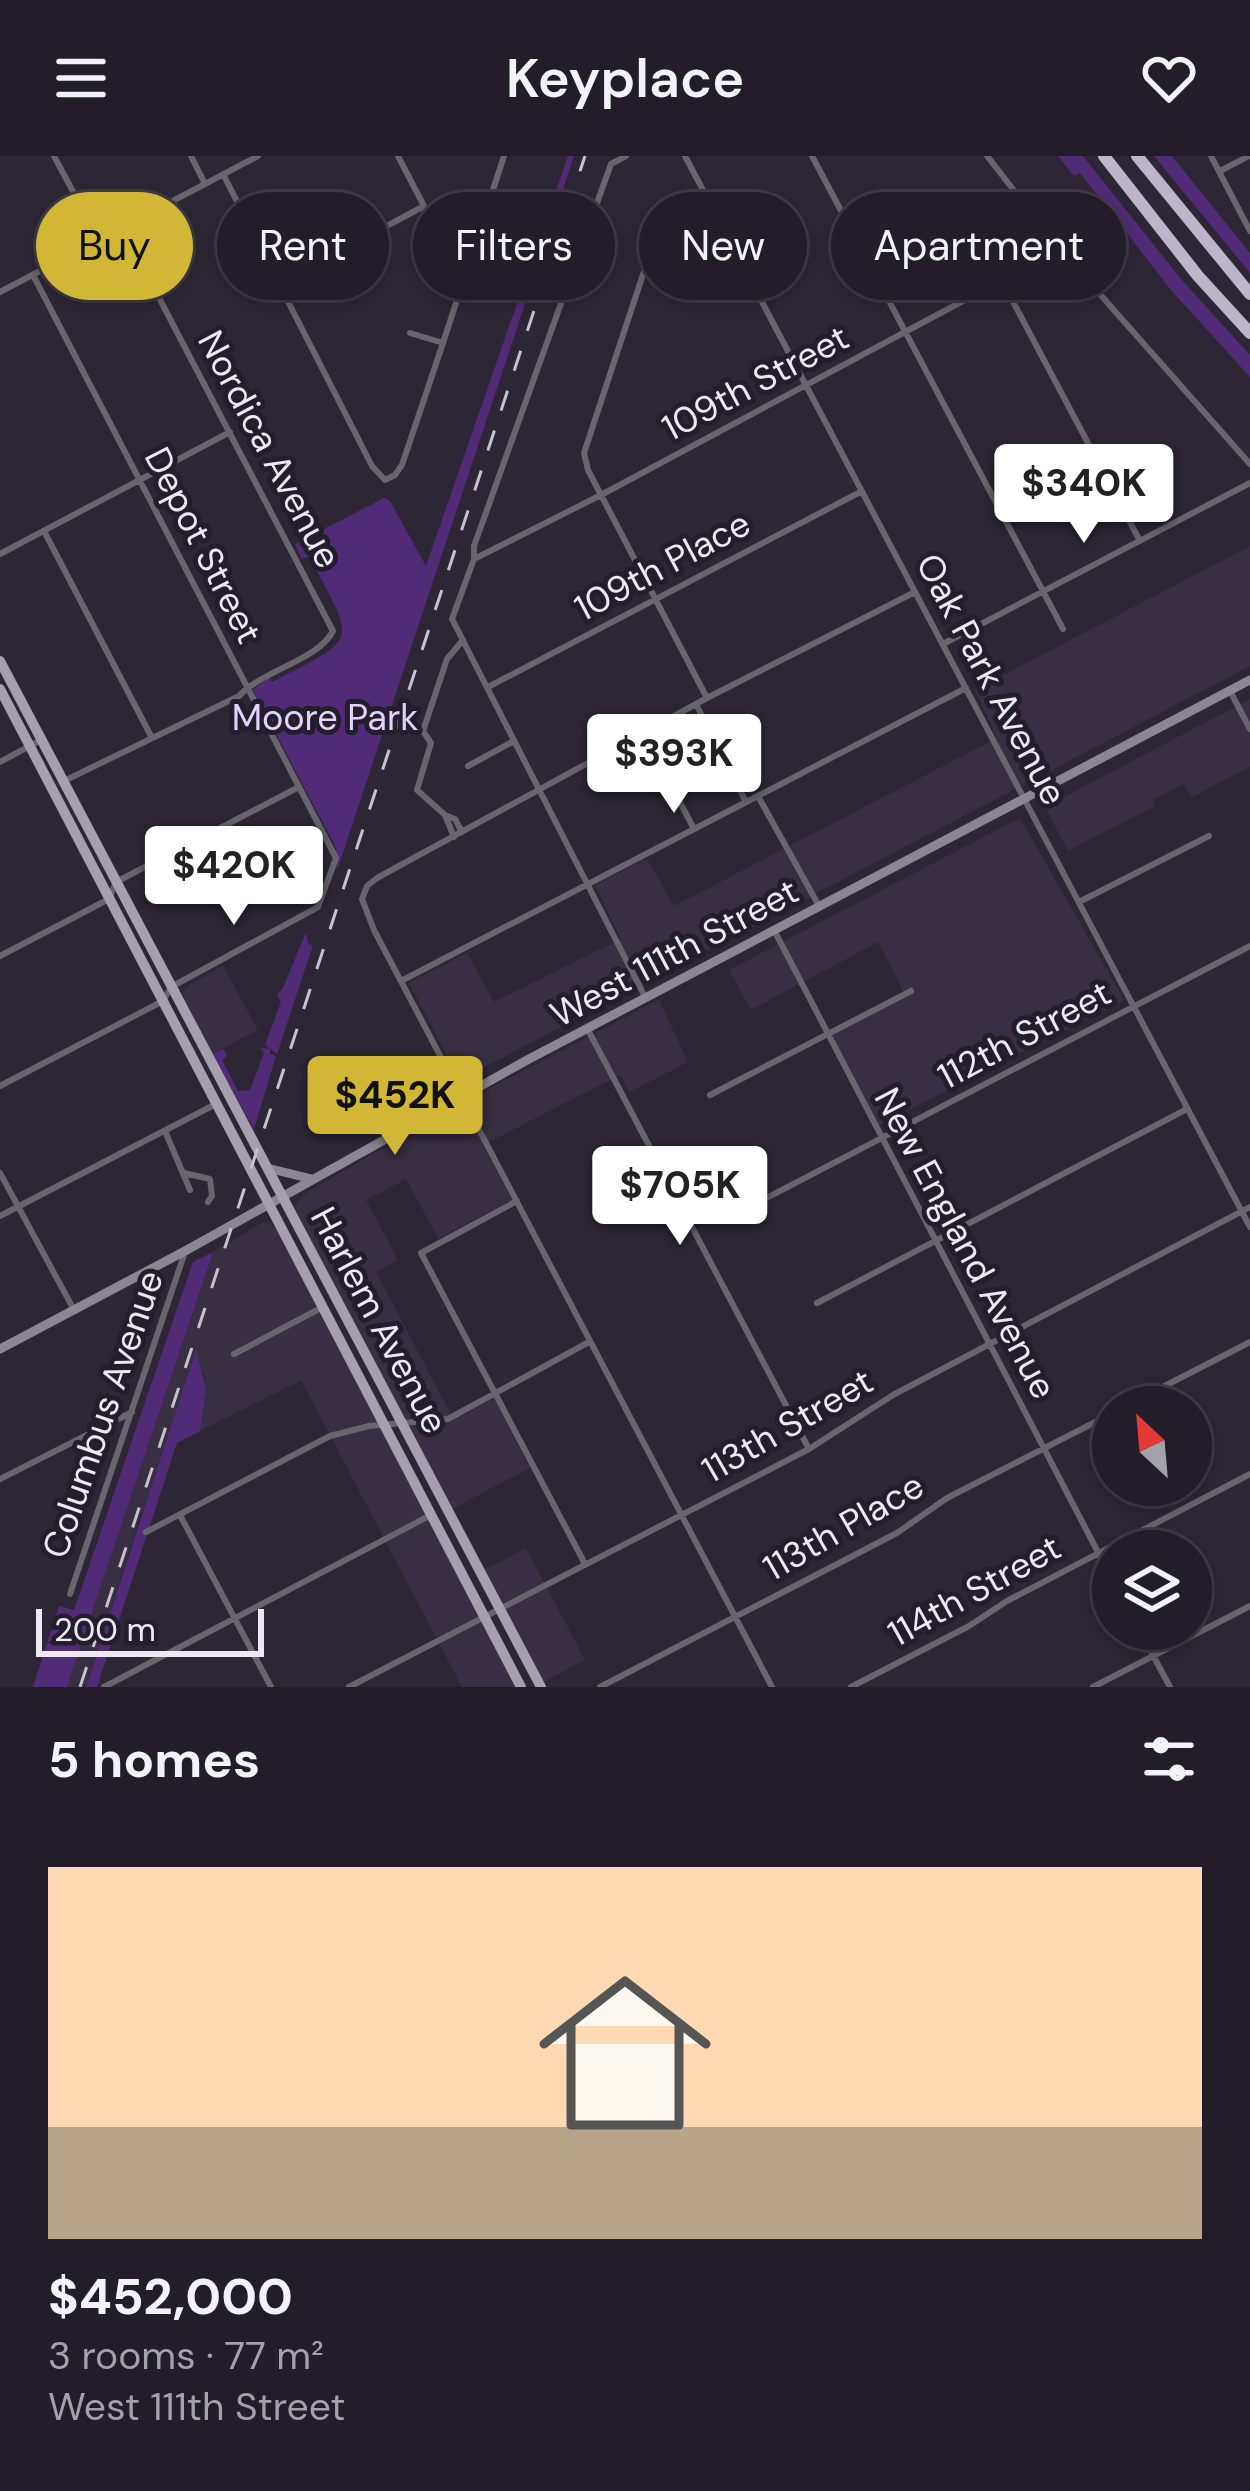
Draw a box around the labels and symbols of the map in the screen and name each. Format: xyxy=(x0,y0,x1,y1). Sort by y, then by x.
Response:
street label: 109th Street xyxy=(654,314,857,451)
street label: Nordica Avenue xyxy=(187,322,352,576)
street label: Depot Street xyxy=(134,439,273,651)
pin: $340K xyxy=(1000,444,1168,546)
street label: 109th Place xyxy=(566,500,758,631)
street label: Oak Park Avenue xyxy=(906,545,1078,813)
park label: Moore Park xyxy=(232,694,418,741)
pin: $393K xyxy=(590,714,758,816)
pin: $420K xyxy=(150,826,318,928)
street label: West 111th Street xyxy=(542,867,806,1038)
street label: 112th Street xyxy=(929,969,1119,1100)
pin: $452K xyxy=(311,1056,479,1158)
street label: New England Avenue xyxy=(864,1080,1067,1407)
pin: $705K xyxy=(596,1146,764,1248)
street label: Harlem Avenue xyxy=(300,1199,459,1442)
street label: Columbus Avenue xyxy=(31,1264,174,1564)
street label: 113th Street xyxy=(693,1358,881,1493)
north arrow xyxy=(1092,1386,1212,1506)
street label: 113th Place xyxy=(755,1462,932,1591)
street label: 114th Street xyxy=(879,1524,1069,1657)
scale bar xyxy=(36,1603,264,1656)

